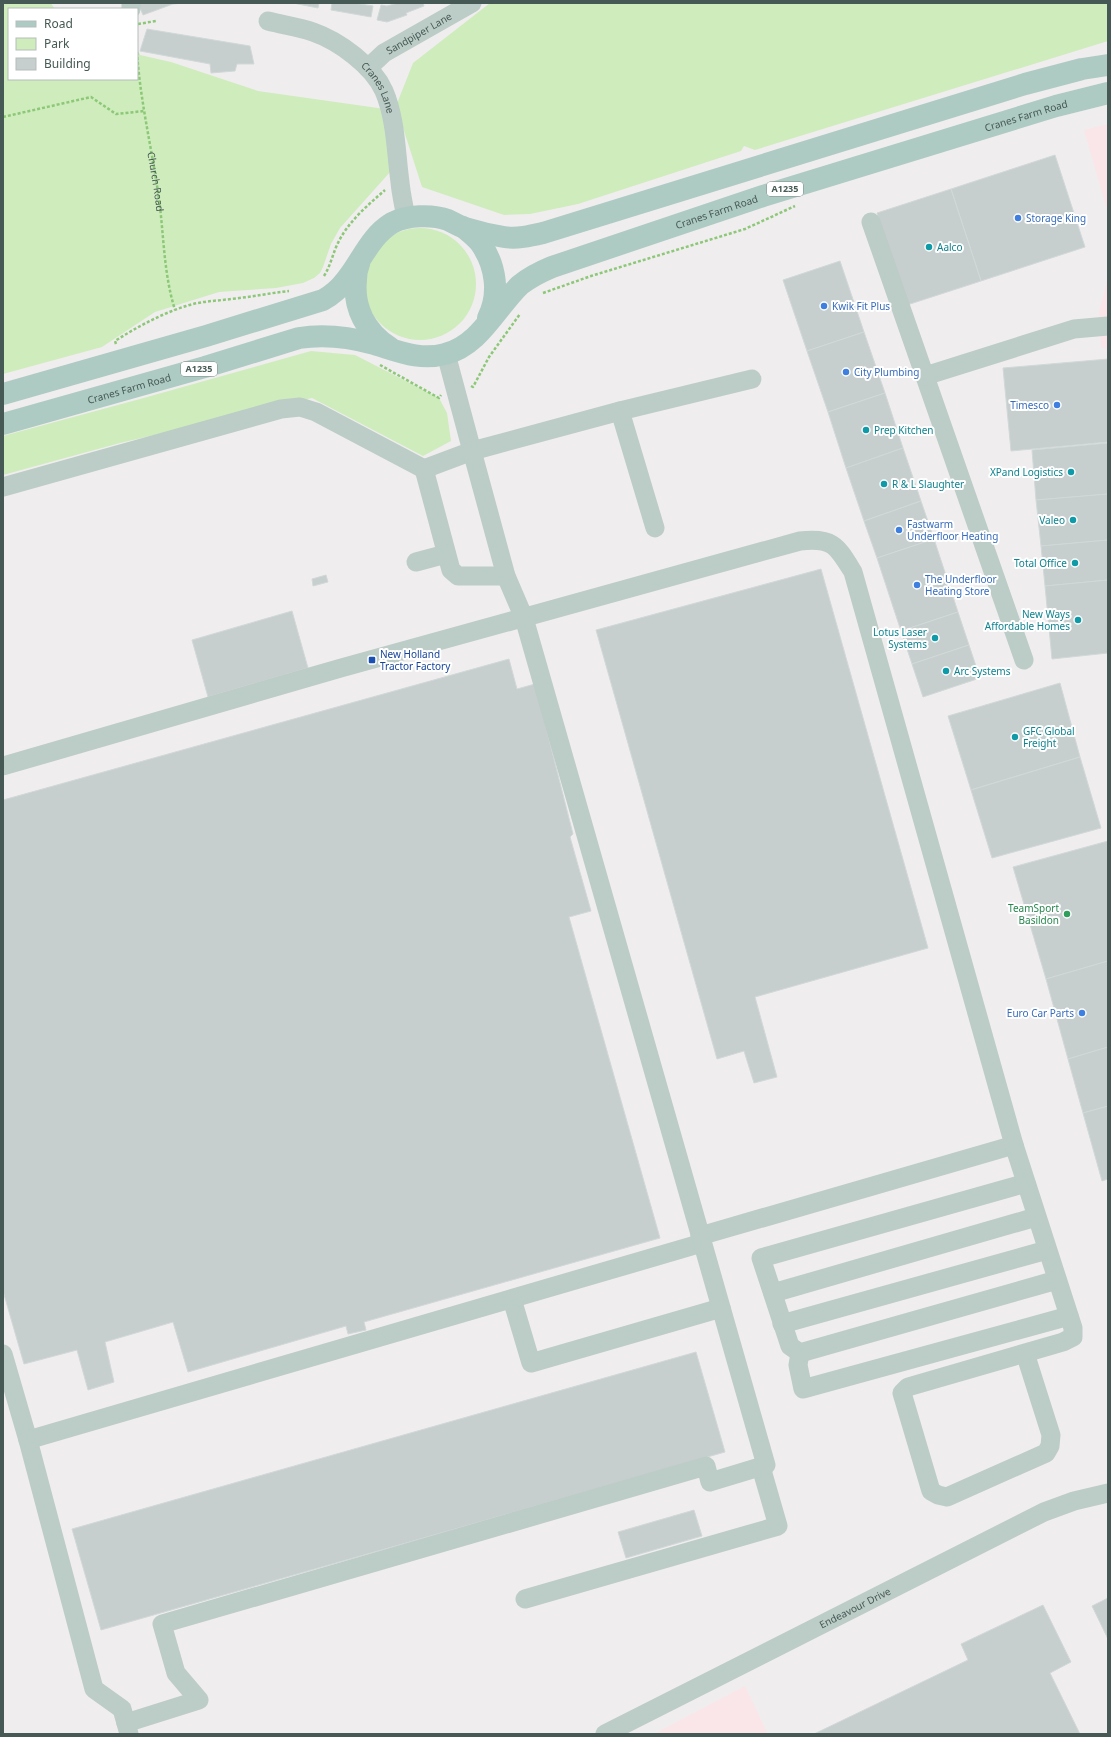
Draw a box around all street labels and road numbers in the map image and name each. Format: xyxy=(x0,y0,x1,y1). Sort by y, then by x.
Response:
street label: Sandpiper Lane xyxy=(383,9,455,57)
street label: Cranes Lane xyxy=(358,59,398,115)
street label: Cranes Farm Road xyxy=(983,96,1069,135)
street label: Church Road xyxy=(144,150,167,212)
road number: A1235 xyxy=(767,182,803,196)
street label: Cranes Farm Road xyxy=(674,191,760,232)
road number: A1235 xyxy=(181,362,217,376)
street label: Cranes Farm Road xyxy=(86,370,172,407)
street label: Endeavour Drive xyxy=(817,1584,893,1632)

